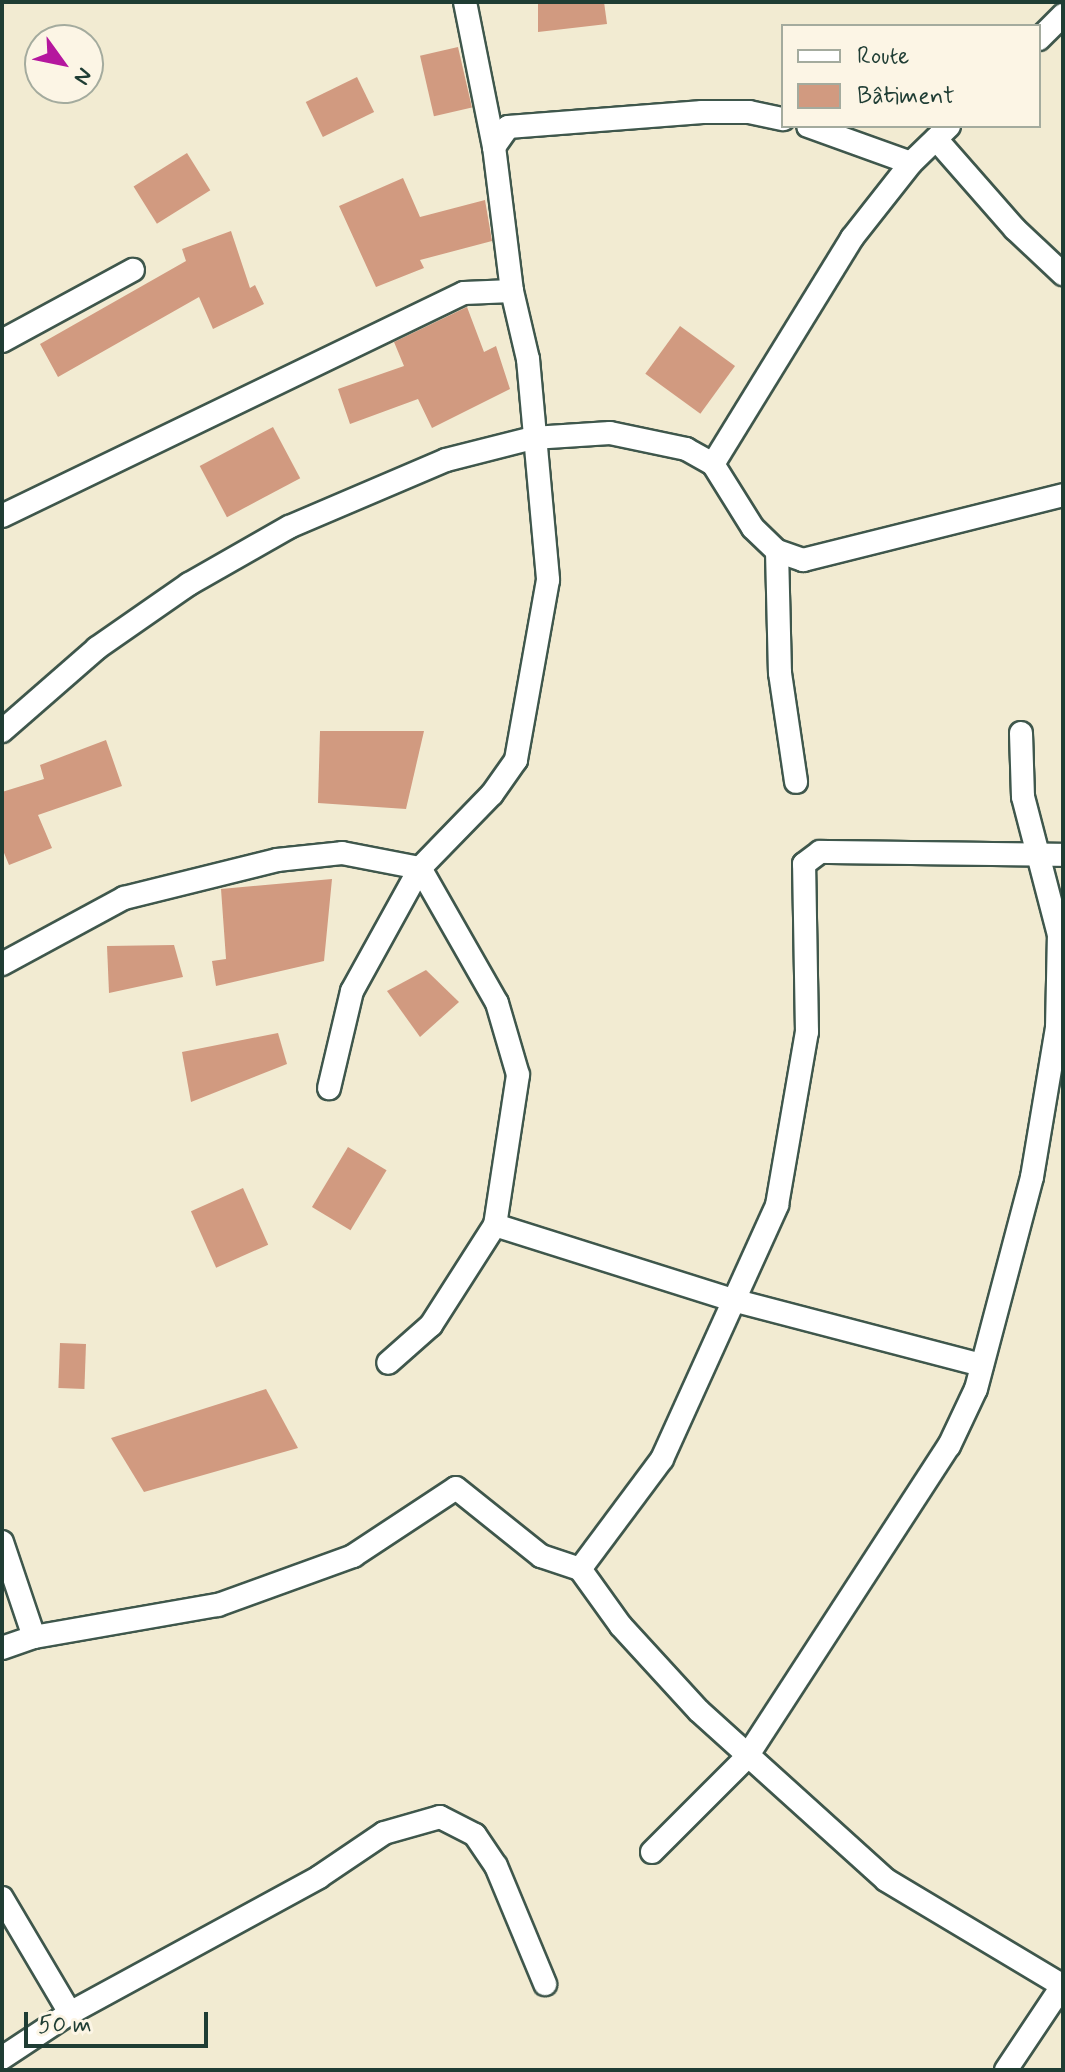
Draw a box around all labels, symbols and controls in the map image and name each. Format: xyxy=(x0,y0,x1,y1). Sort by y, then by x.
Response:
north arrow xyxy=(24,24,104,104)
legend xyxy=(781,24,1041,128)
text: Route xyxy=(857,41,909,72)
text: N xyxy=(67,62,98,90)
text: Bâtiment xyxy=(857,81,955,112)
scale bar xyxy=(28,1996,212,2046)
text: 50 m xyxy=(38,2010,92,2041)

